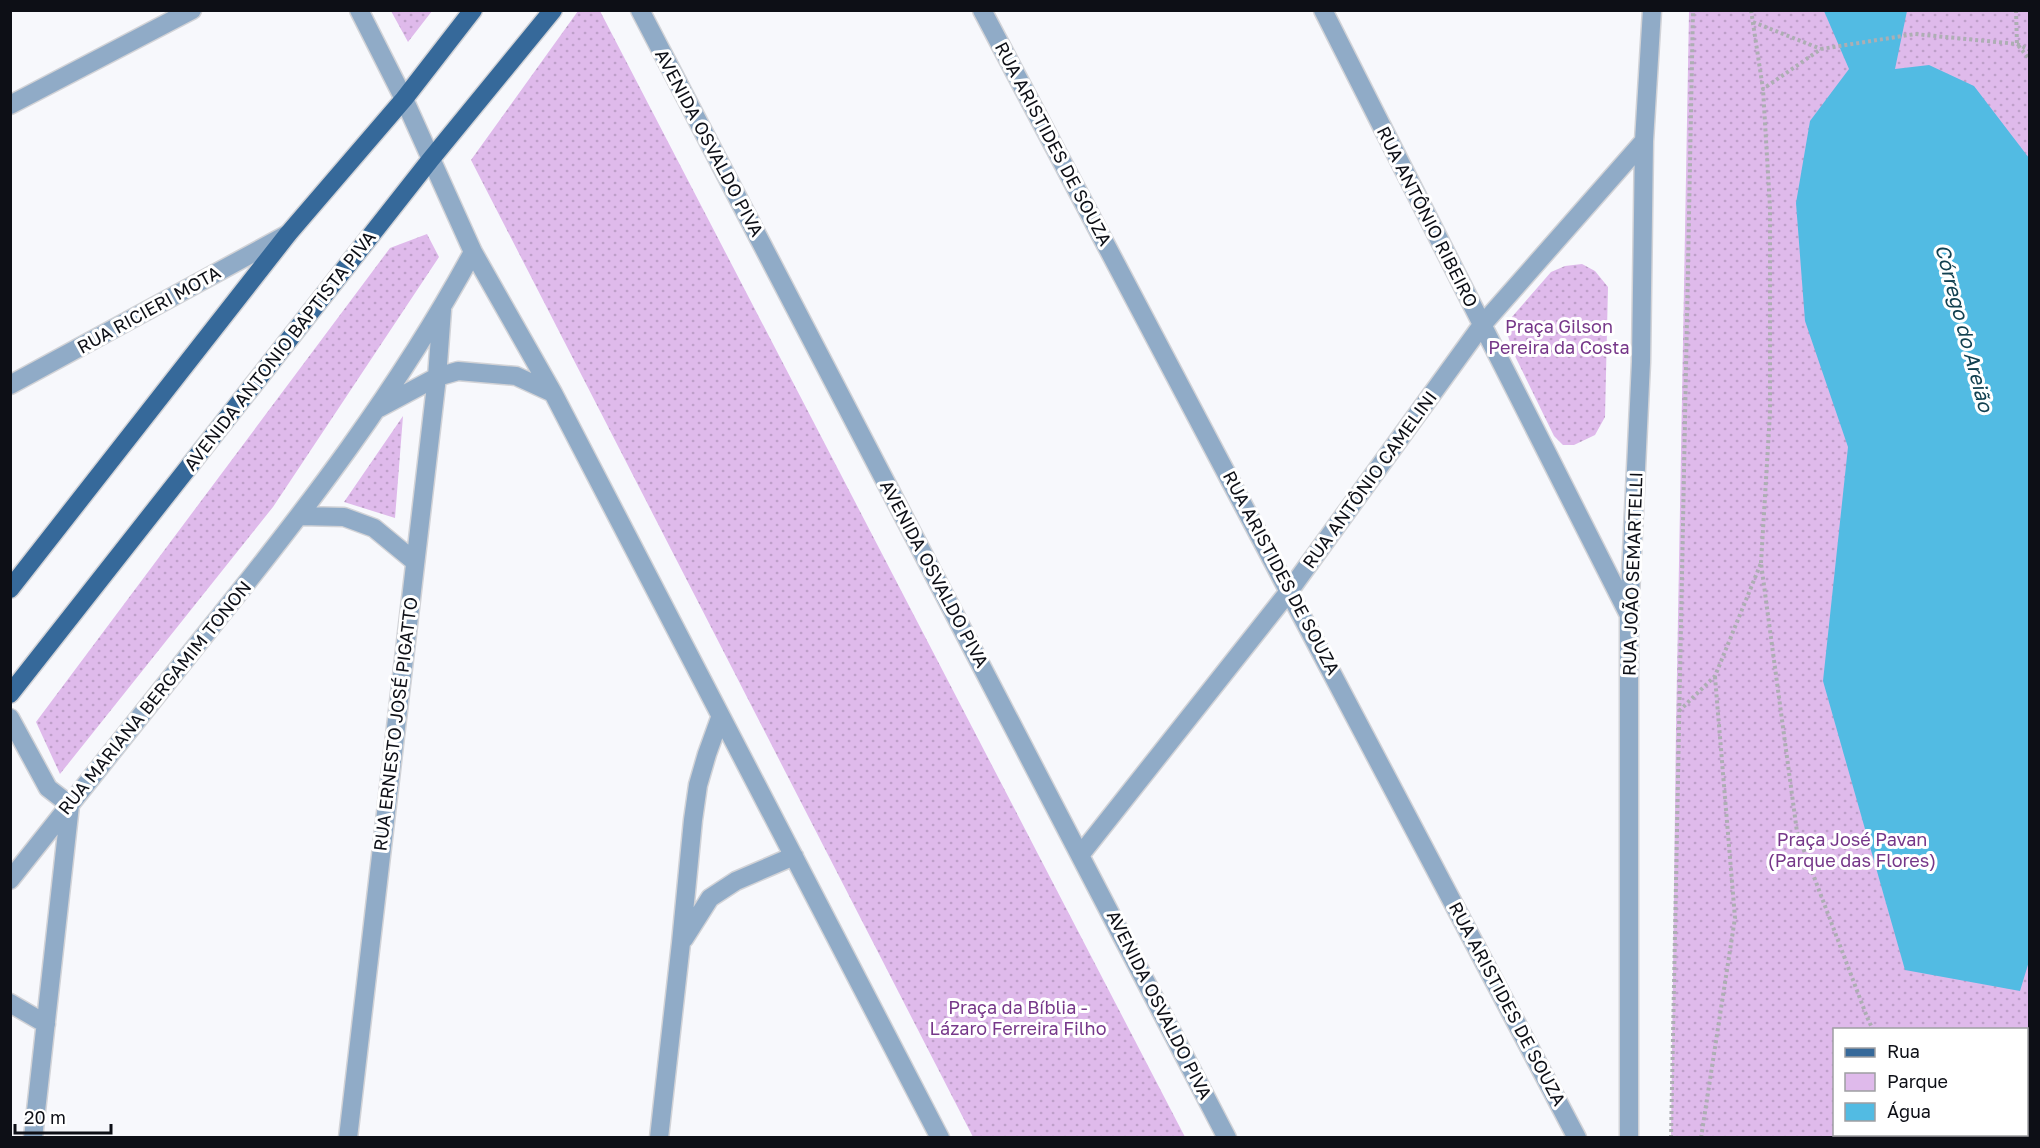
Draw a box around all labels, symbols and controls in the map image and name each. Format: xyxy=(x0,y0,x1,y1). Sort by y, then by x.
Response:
street label: RUA ARISTIDES DE SOUZA xyxy=(991,38,1117,249)
street label: AVENIDA OSVALDO PIVA xyxy=(651,45,769,240)
street label: RUA ANTÔNIO RIBEIRO xyxy=(1373,122,1483,311)
street label: AVENIDA ANTONIO BAPTISTA PIVA xyxy=(179,226,380,475)
water label: Córrego do Areião xyxy=(1930,241,1999,415)
street label: RUA RICIERI MOTA xyxy=(73,261,224,358)
park label: Praça Gilson Pereira da Costa xyxy=(1488,315,1630,358)
street label: RUA ANTÔNIO CAMELINI xyxy=(1297,386,1441,572)
street label: RUA ARISTIDES DE SOUZA xyxy=(1219,467,1345,678)
street label: RUA JOÃO SEMARTELLI xyxy=(1617,472,1647,676)
street label: AVENIDA OSVALDO PIVA xyxy=(876,476,994,671)
street label: RUA MARIANA BERGAMIM TONON xyxy=(53,576,255,819)
street label: RUA ERNESTO JOSÉ PIGATTO xyxy=(369,596,422,852)
park label: Praça José Pavan (Parque das Flores) xyxy=(1768,828,1936,871)
street label: RUA ARISTIDES DE SOUZA xyxy=(1445,898,1571,1109)
street label: AVENIDA OSVALDO PIVA xyxy=(1103,906,1217,1103)
park label: Praça da Bíblia - Lázaro Ferreira Filho xyxy=(930,996,1106,1039)
legend xyxy=(1833,1028,2028,1136)
text: Rua xyxy=(1887,1040,1920,1062)
text: Parque xyxy=(1887,1070,1948,1092)
scale bar xyxy=(15,1097,111,1135)
text: Água xyxy=(1887,1100,1931,1122)
text: 20 m xyxy=(24,1106,66,1128)

